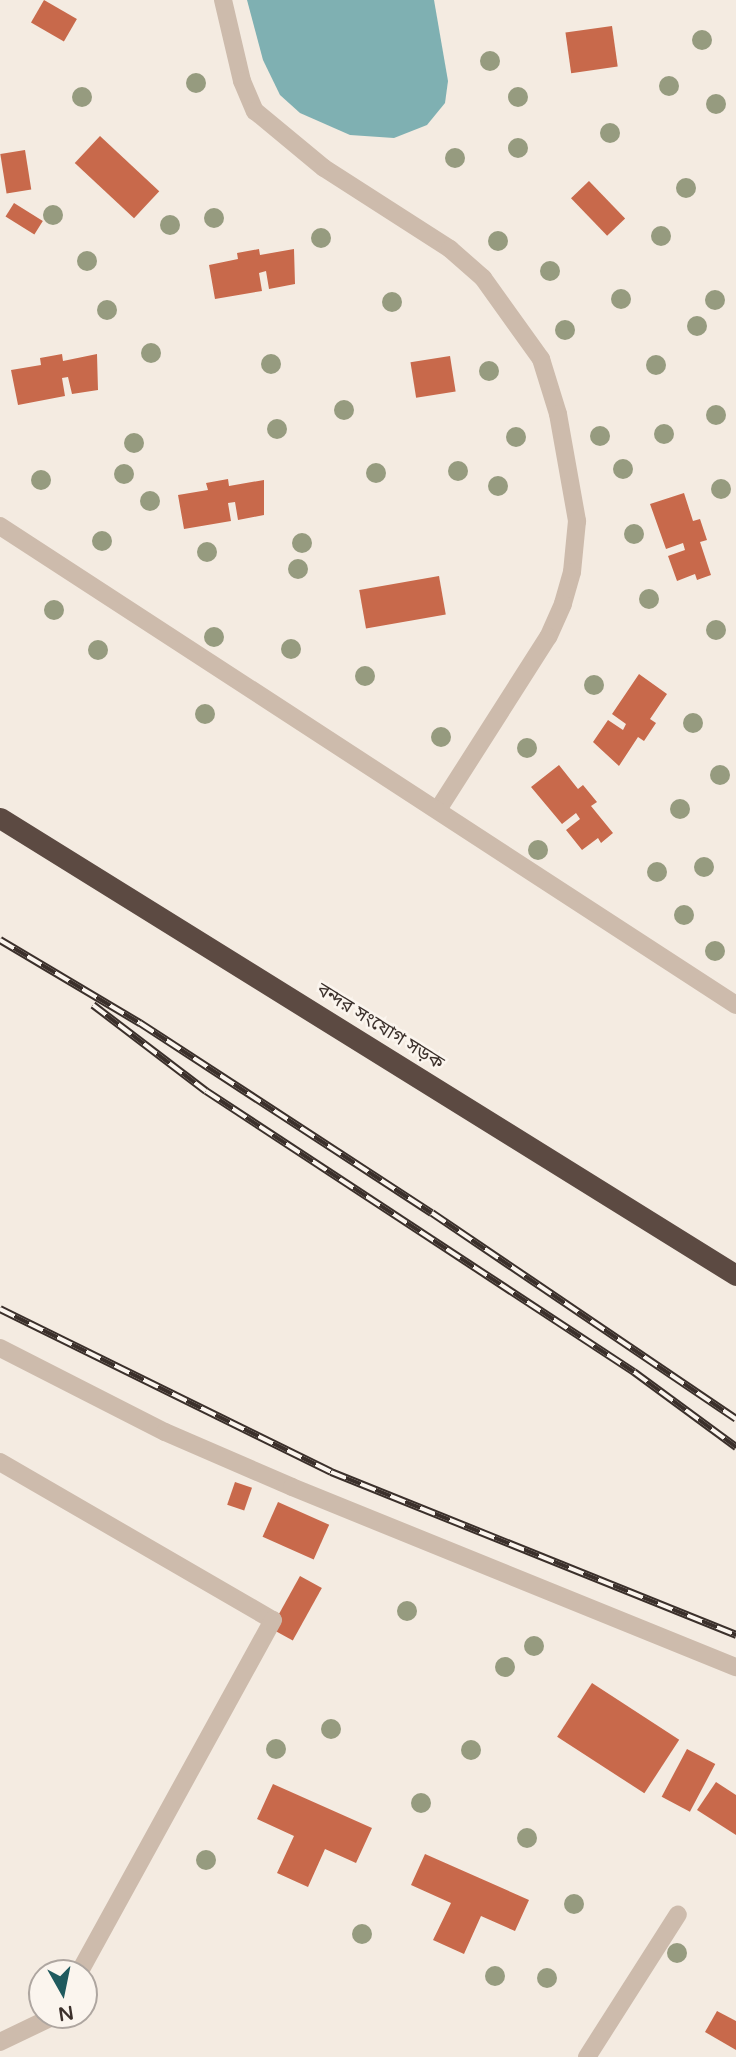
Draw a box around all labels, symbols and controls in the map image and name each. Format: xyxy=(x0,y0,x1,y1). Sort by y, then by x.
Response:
street label: বন্দর সংযোগ সড়ক xyxy=(312,979,448,1075)
north arrow xyxy=(28,1959,98,2029)
text: N xyxy=(57,2001,75,2025)

